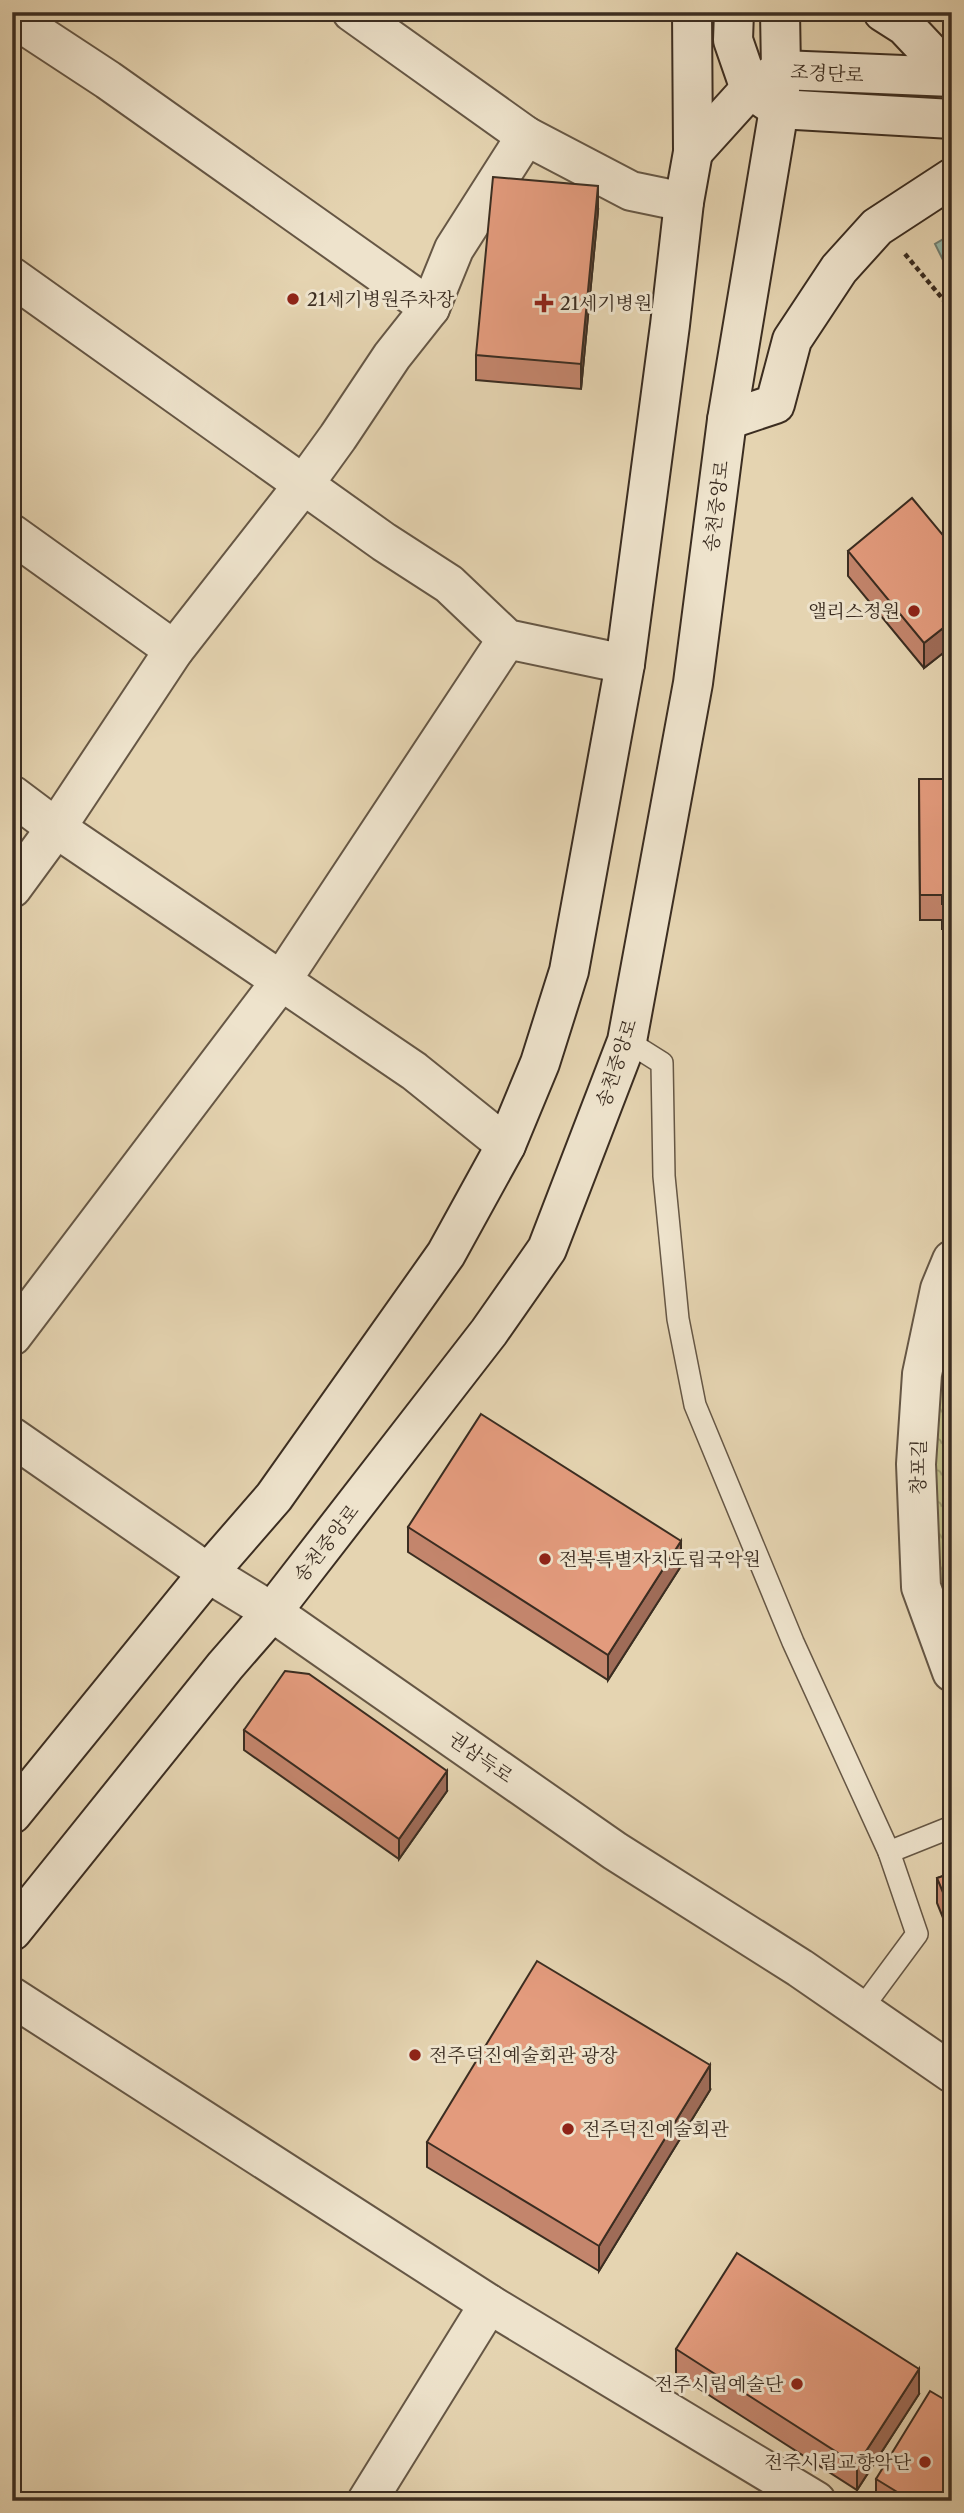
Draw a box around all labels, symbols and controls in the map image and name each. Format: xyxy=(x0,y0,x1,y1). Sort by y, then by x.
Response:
street label: 조경단로 xyxy=(790,60,864,87)
place label: 21세기병원주차장 xyxy=(307,288,455,311)
marker: 21세기병원주차장 xyxy=(285,291,301,307)
place label: 21세기병원 xyxy=(560,292,652,315)
marker: 21세기병원 xyxy=(534,293,554,313)
street label: 송천중앙로 xyxy=(699,459,734,553)
place label: 앨리스정원 xyxy=(808,600,900,623)
marker: 앨리스정원 xyxy=(906,603,922,619)
street label: 송천중앙로 xyxy=(591,1016,642,1110)
street label: 창포길 xyxy=(907,1439,930,1495)
street label: 송천중앙로 xyxy=(289,1500,364,1587)
place label: 전북특별자치도립국악원 xyxy=(559,1548,761,1571)
marker: 전북특별자치도립국악원 xyxy=(537,1551,553,1567)
street label: 권삼득로 xyxy=(444,1727,517,1788)
place label: 전주덕진예술회관 광장 xyxy=(429,2044,618,2067)
marker: 전주덕진예술회관 광장 xyxy=(407,2047,423,2063)
place label: 전주덕진예술회관 xyxy=(582,2118,729,2141)
marker: 전주덕진예술회관 xyxy=(560,2121,576,2137)
place label: 전주시립예술단 xyxy=(655,2373,784,2396)
marker: 전주시립예술단 xyxy=(789,2376,805,2392)
place label: 전주시립교향악단 xyxy=(764,2451,912,2474)
marker: 전주시립교향악단 xyxy=(917,2454,933,2470)

